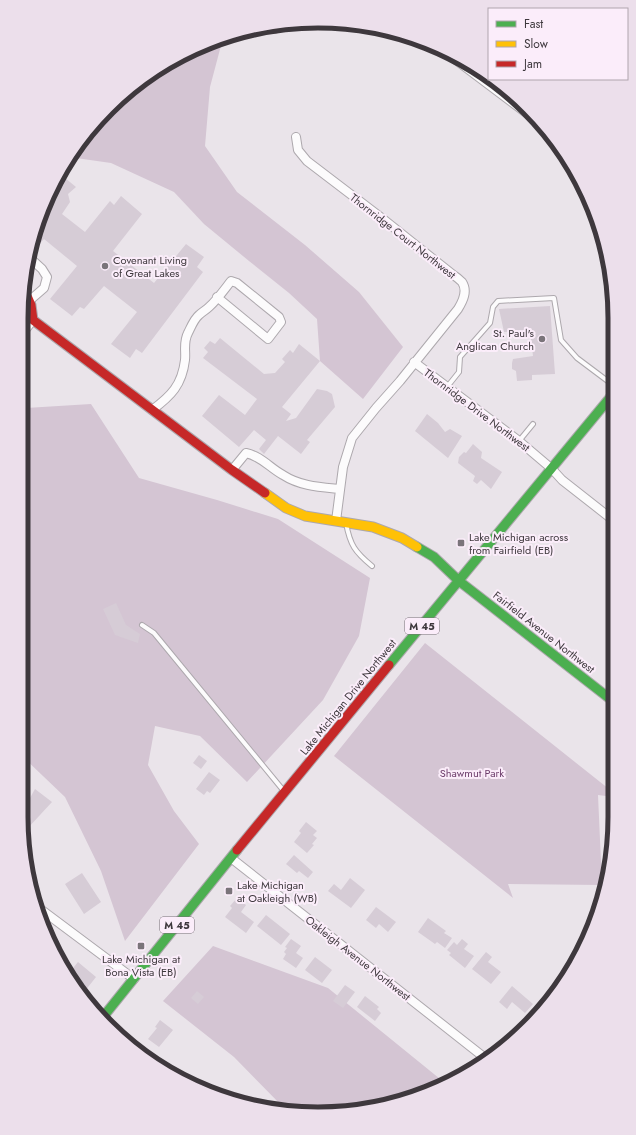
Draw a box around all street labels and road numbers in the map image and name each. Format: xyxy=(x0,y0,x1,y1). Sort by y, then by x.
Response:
street label: Thornridge Court Northwest xyxy=(347,190,460,283)
street label: Thornridge Drive Northwest xyxy=(421,365,534,455)
street label: Fairfield Avenue Northwest xyxy=(490,587,599,677)
road number: M 45 xyxy=(405,618,439,634)
street label: Lake Michigan Drive Northwest xyxy=(296,635,400,758)
street label: Oakleigh Avenue Northwest xyxy=(302,912,414,1004)
road number: M 45 xyxy=(160,917,194,933)

